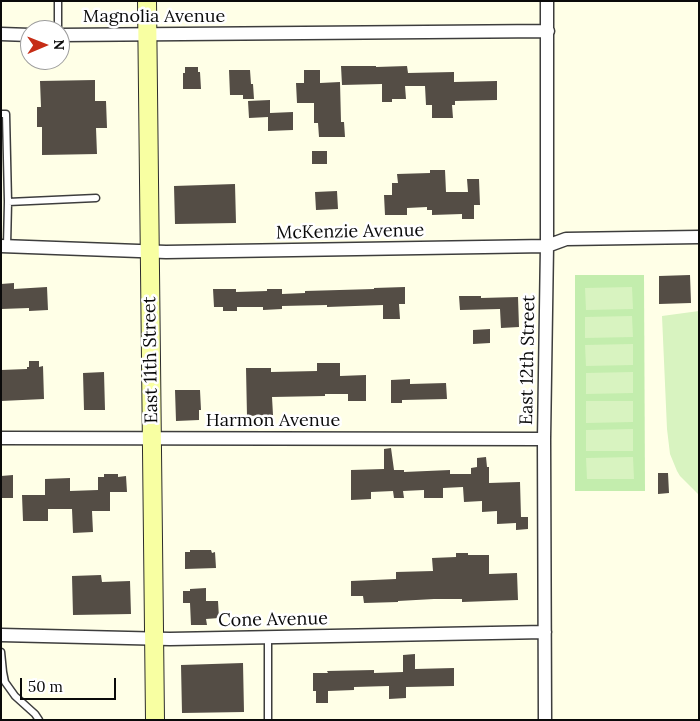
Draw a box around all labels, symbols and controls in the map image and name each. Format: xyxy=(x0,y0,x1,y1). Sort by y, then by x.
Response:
street label: Magnolia Avenue xyxy=(83,6,225,28)
north arrow xyxy=(20,20,70,70)
text: N xyxy=(50,39,68,50)
street label: McKenzie Avenue xyxy=(276,220,424,244)
street label: East 12th Street xyxy=(516,295,540,425)
street label: East 11th Street xyxy=(139,296,163,424)
street label: Harmon Avenue xyxy=(206,410,340,432)
street label: Cone Avenue xyxy=(218,608,328,632)
scale bar xyxy=(22,668,119,700)
text: 50 m xyxy=(28,677,63,696)

